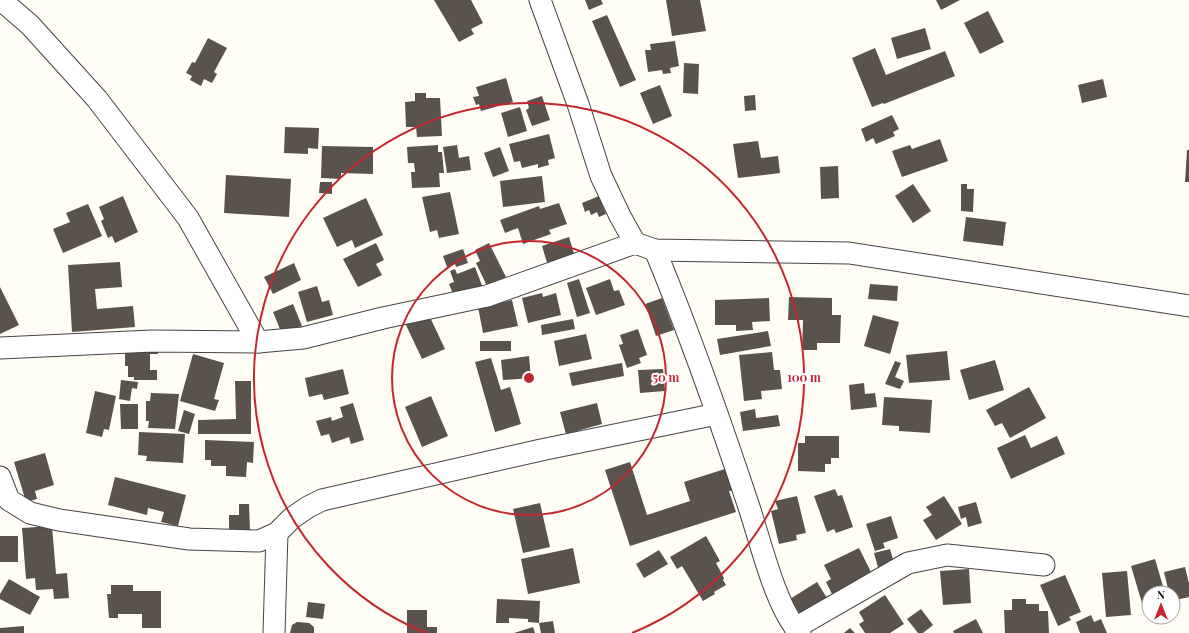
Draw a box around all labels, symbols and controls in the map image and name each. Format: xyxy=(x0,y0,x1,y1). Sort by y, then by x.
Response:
text: 50 m xyxy=(653,369,680,385)
text: 100 m xyxy=(787,369,821,385)
centre of rings xyxy=(522,371,536,385)
north arrow xyxy=(1141,585,1181,625)
text: N xyxy=(1157,587,1165,602)

